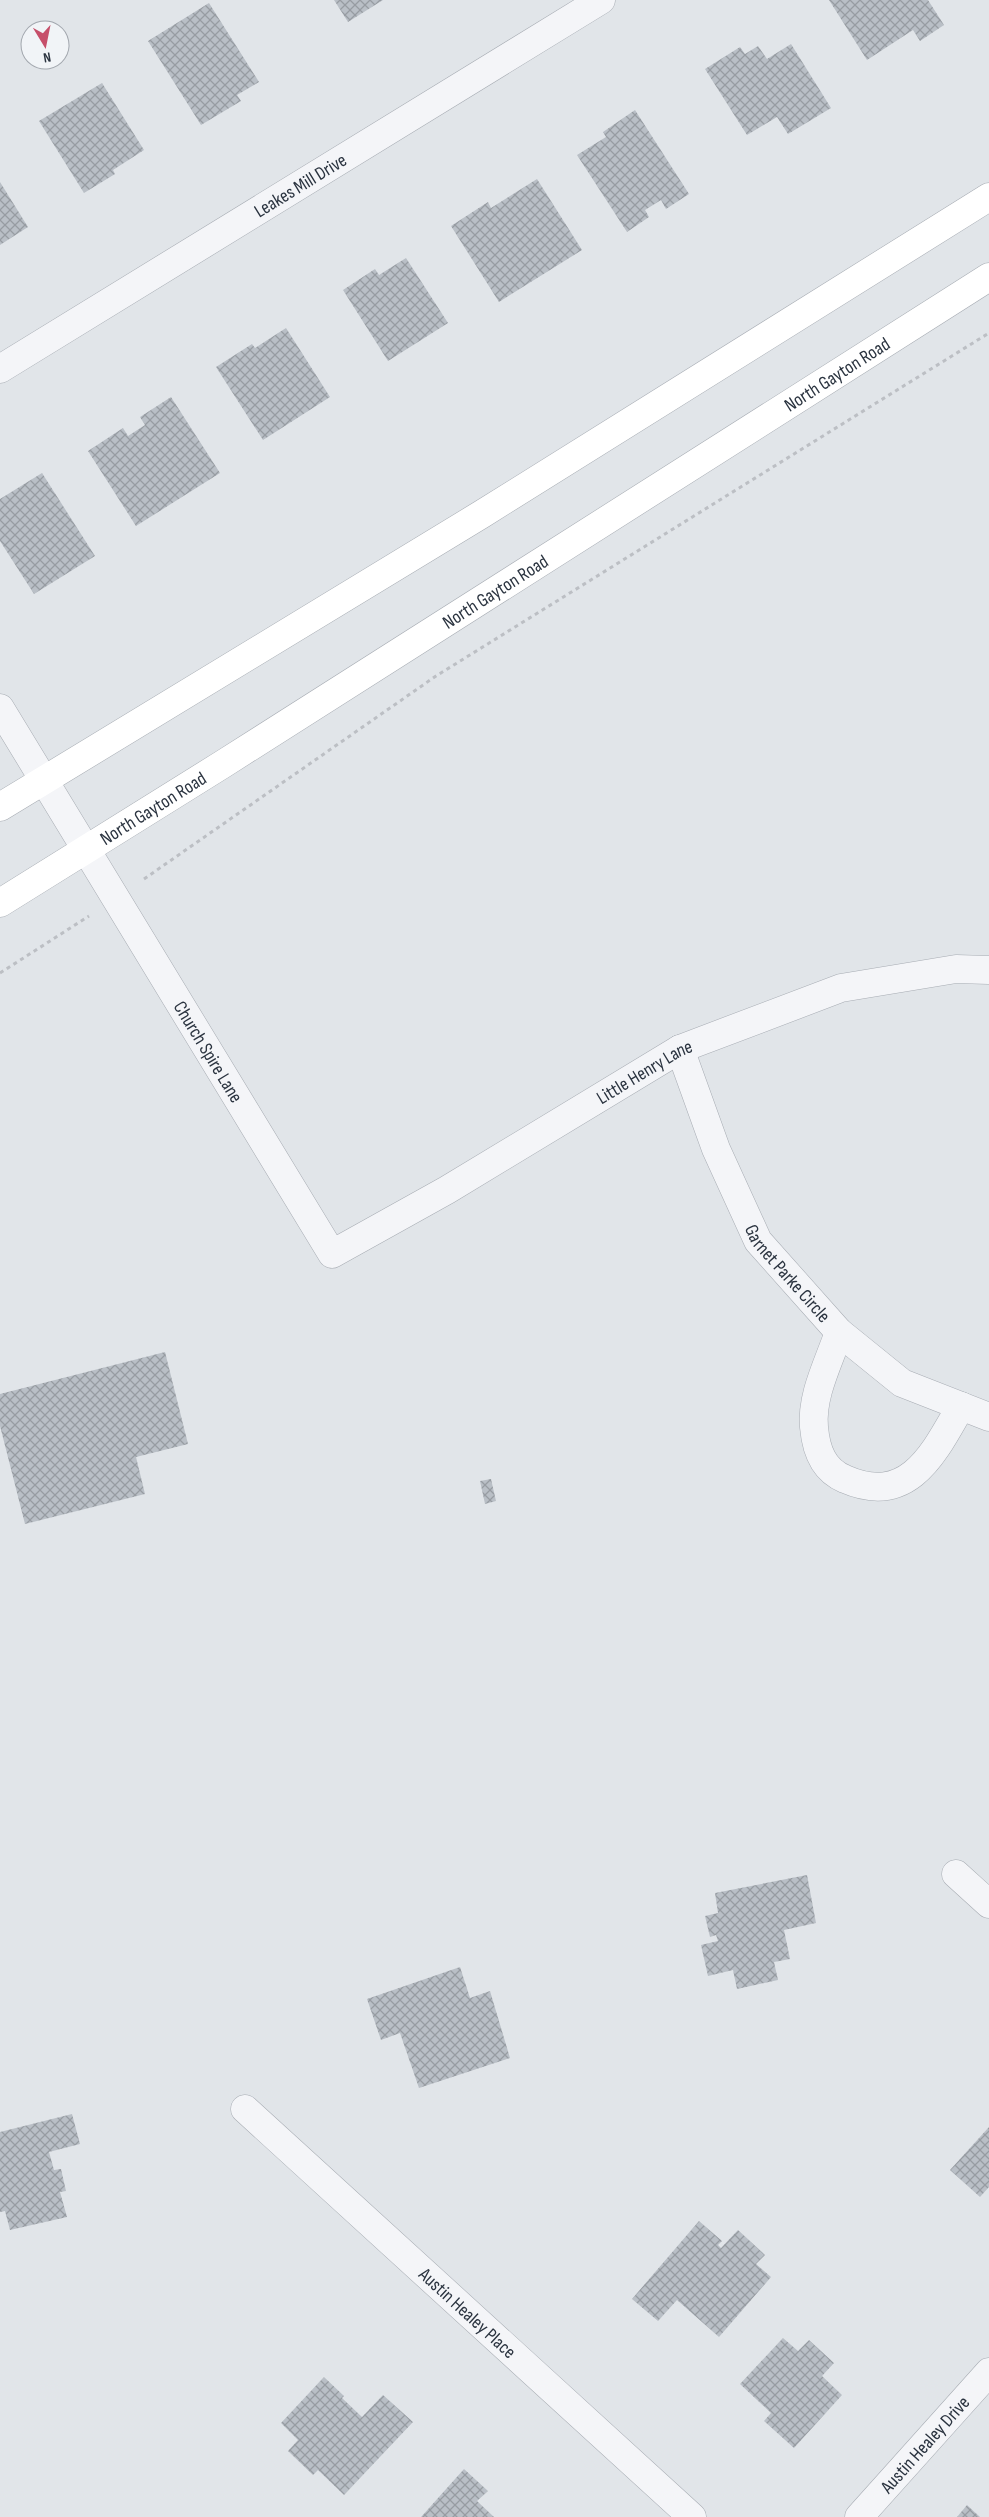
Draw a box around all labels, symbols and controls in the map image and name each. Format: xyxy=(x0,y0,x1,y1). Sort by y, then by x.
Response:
north arrow xyxy=(20,20,70,70)
text: N xyxy=(42,48,52,66)
street label: Leakes Mill Drive xyxy=(250,149,351,223)
street label: North Gayton Road xyxy=(780,333,895,417)
street label: North Gayton Road xyxy=(439,550,553,634)
street label: North Gayton Road xyxy=(96,767,211,851)
street label: Church Spire Lane xyxy=(168,997,247,1107)
street label: Little Henry Lane xyxy=(593,1035,696,1110)
street label: Garnet Parke Circle xyxy=(739,1221,835,1328)
street label: Austin Healey Place xyxy=(413,2263,520,2364)
street label: Austin Healey Drive xyxy=(875,2392,975,2499)

